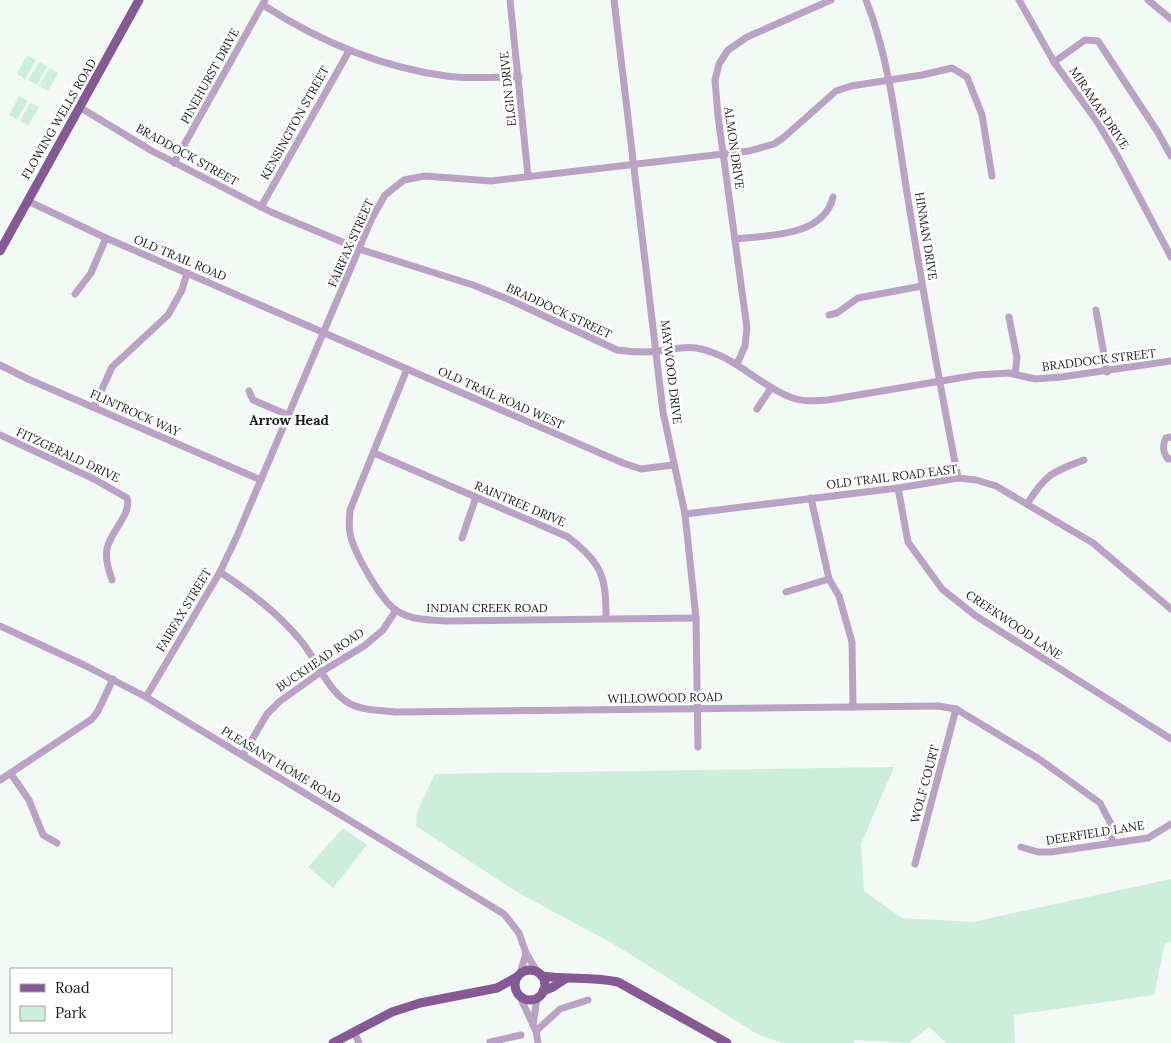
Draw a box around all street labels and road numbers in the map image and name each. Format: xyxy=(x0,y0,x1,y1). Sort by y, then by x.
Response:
street label: PINEHURST DRIVE xyxy=(177,25,242,126)
street label: ELGIN DRIVE xyxy=(496,51,519,127)
street label: FLOWING WELLS ROAD xyxy=(18,56,99,182)
street label: KENSINGTON STREET xyxy=(257,63,332,182)
street label: MIRAMAR DRIVE xyxy=(1066,64,1132,152)
street label: ALMON DRIVE xyxy=(721,105,748,190)
street label: BRADDOCK STREET xyxy=(133,120,241,189)
street label: HINMAN DRIVE xyxy=(912,191,941,281)
street label: FAIRFAX STREET xyxy=(324,196,377,289)
street label: OLD TRAIL ROAD xyxy=(132,231,229,284)
street label: BRADDOCK STREET xyxy=(504,280,615,342)
street label: MAYWOOD DRIVE xyxy=(658,319,685,425)
street label: BRADDOCK STREET xyxy=(1041,345,1157,374)
street label: OLD TRAIL ROAD WEST xyxy=(436,363,567,432)
street label: FLINTROCK WAY xyxy=(88,386,183,439)
street label: FITZGERALD DRIVE xyxy=(14,424,122,485)
street label: OLD TRAIL ROAD EAST xyxy=(826,461,959,492)
street label: RAINTREE DRIVE xyxy=(472,478,568,530)
street label: FAIRFAX STREET xyxy=(153,565,215,654)
street label: CREEKWOOD LANE xyxy=(963,587,1065,662)
street label: INDIAN CREEK ROAD xyxy=(426,600,548,615)
street label: BUCKHEAD ROAD xyxy=(273,625,367,695)
street label: WILLOWOOD ROAD xyxy=(607,689,723,706)
street label: PLEASANT HOME ROAD xyxy=(219,723,344,806)
street label: WOLF COURT xyxy=(907,743,942,824)
street label: DEERFIELD LANE xyxy=(1045,817,1145,848)

